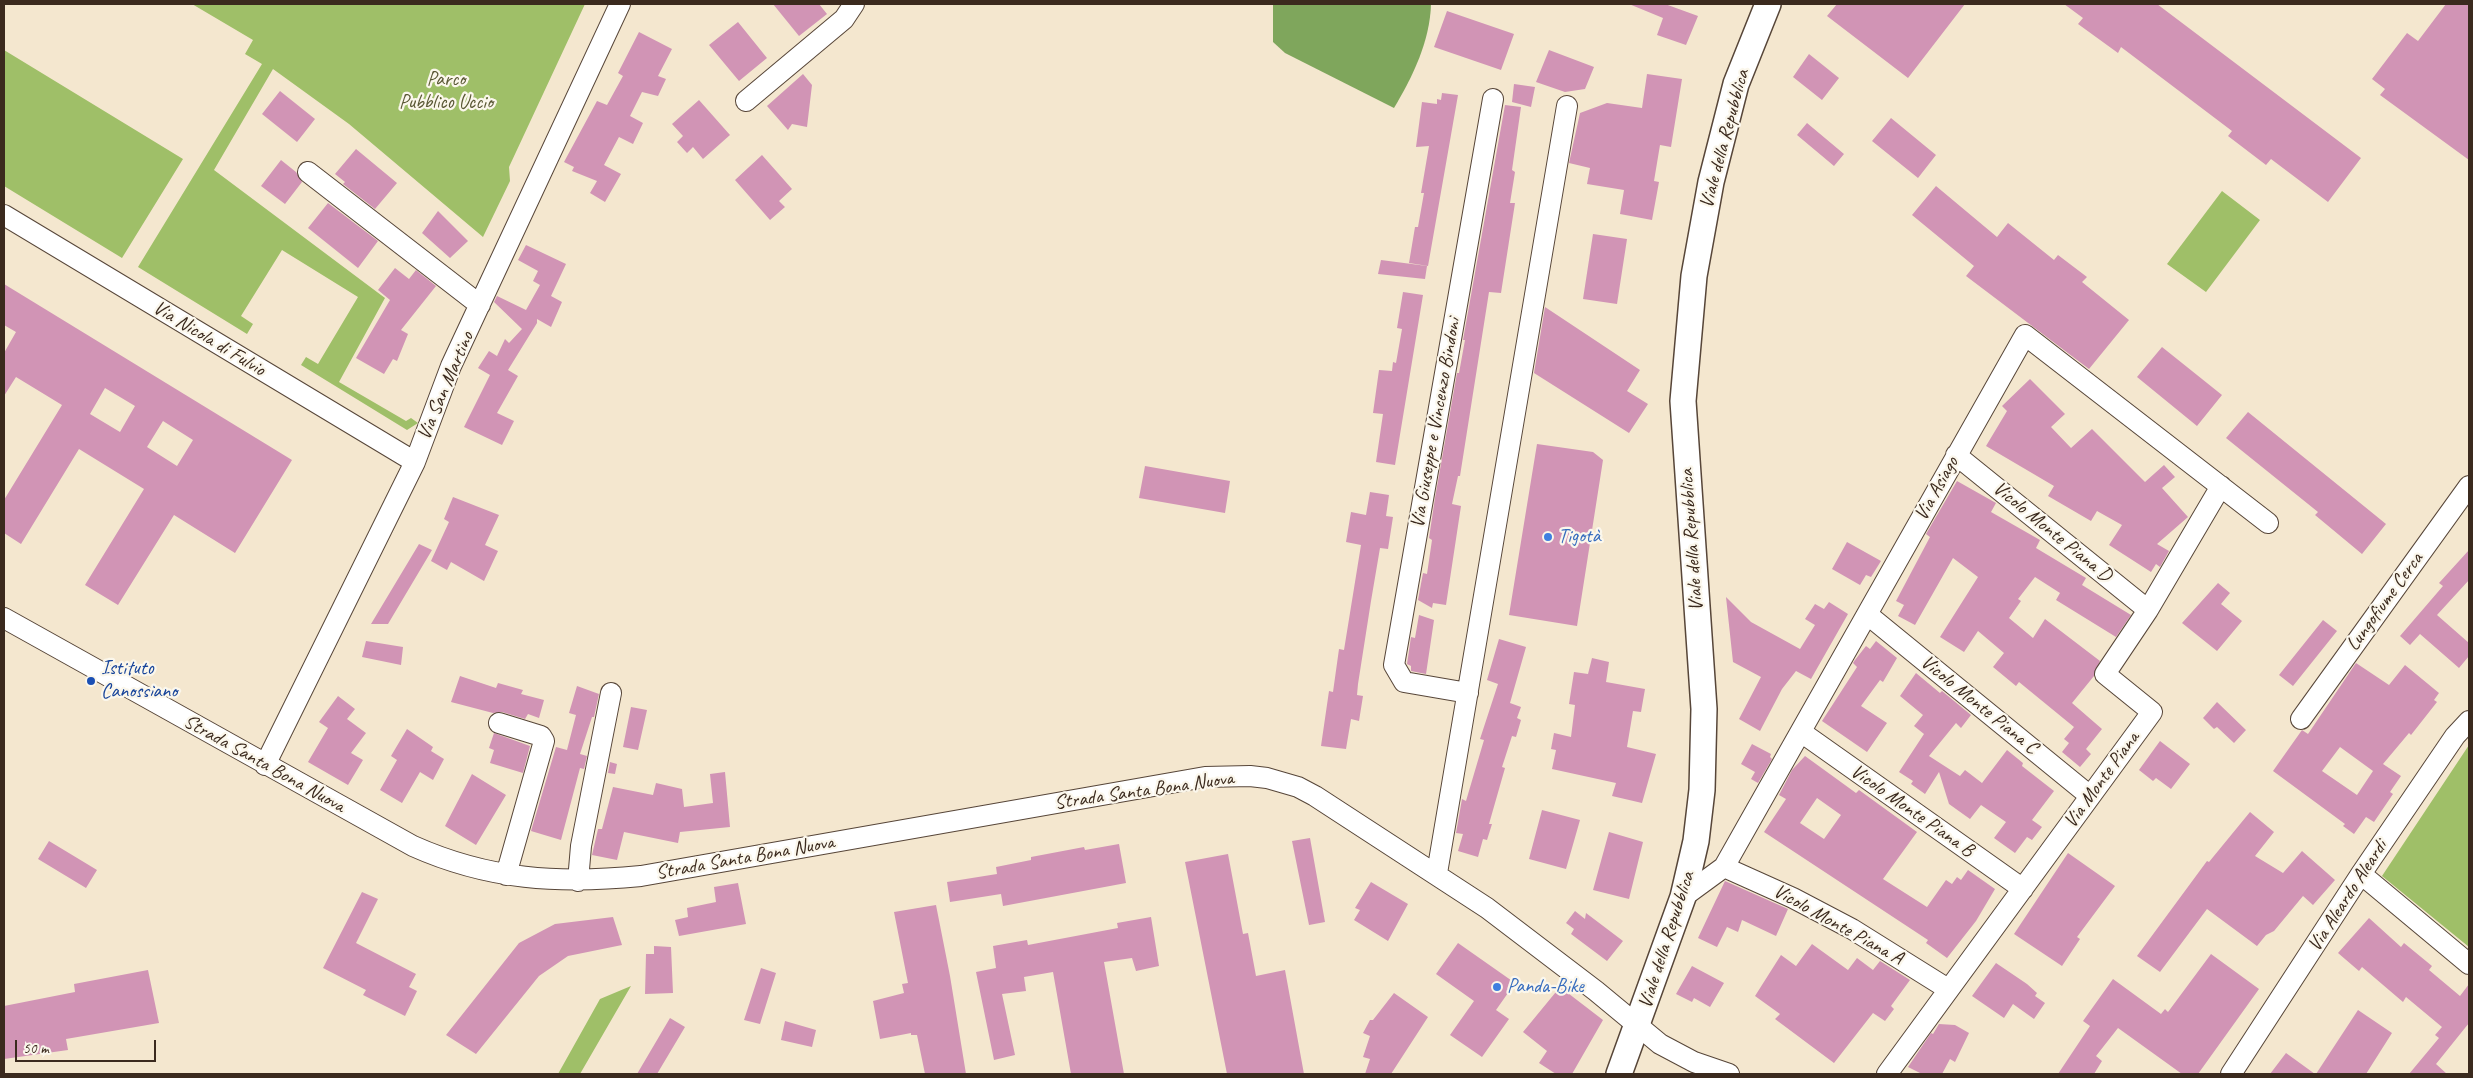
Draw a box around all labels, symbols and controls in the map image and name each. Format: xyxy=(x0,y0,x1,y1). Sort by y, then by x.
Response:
street label: Viale della Repubblica xyxy=(1695,67,1755,211)
park label: Parco Pubblico Uccio xyxy=(399,68,493,115)
street label: Via Nicola di Fulvio xyxy=(148,296,270,382)
street label: Via Giuseppe e Vincenzo Bindoni xyxy=(1406,316,1466,530)
street label: Via San Martino xyxy=(412,328,480,444)
street label: Via Asiago xyxy=(1910,453,1964,525)
street label: Viale della Repubblica xyxy=(1675,468,1709,612)
street label: Vicolo Monte Piana D xyxy=(1988,477,2116,587)
place label: Tigotà xyxy=(1558,525,1600,549)
marker: Tigotà xyxy=(1542,531,1554,543)
street label: Lungofiume Cerca xyxy=(2341,548,2429,656)
street label: Vicolo Monte Piana C xyxy=(1915,650,2043,760)
place label: Istituto Canossiano xyxy=(101,657,177,704)
marker: Istituto Canossiano xyxy=(85,675,97,687)
street label: Strada Santa Bona Nuova xyxy=(179,710,349,818)
street label: Via Monte Piana xyxy=(2059,727,2145,833)
street label: Vicolo Monte Piana B xyxy=(1846,760,1978,862)
street label: Strada Santa Bona Nuova xyxy=(1053,767,1235,815)
street label: Strada Santa Bona Nuova xyxy=(654,830,836,886)
street label: Via Aleardo Aleardi xyxy=(2303,836,2393,956)
street label: Viale della Repubblica xyxy=(1634,869,1700,1011)
street label: Vicolo Monte Piana A xyxy=(1769,879,1907,971)
place label: Panda-Bike xyxy=(1507,975,1584,999)
marker: Panda-Bike xyxy=(1491,981,1503,993)
scale bar xyxy=(18,1030,159,1062)
text: 50 m xyxy=(23,1039,49,1058)

